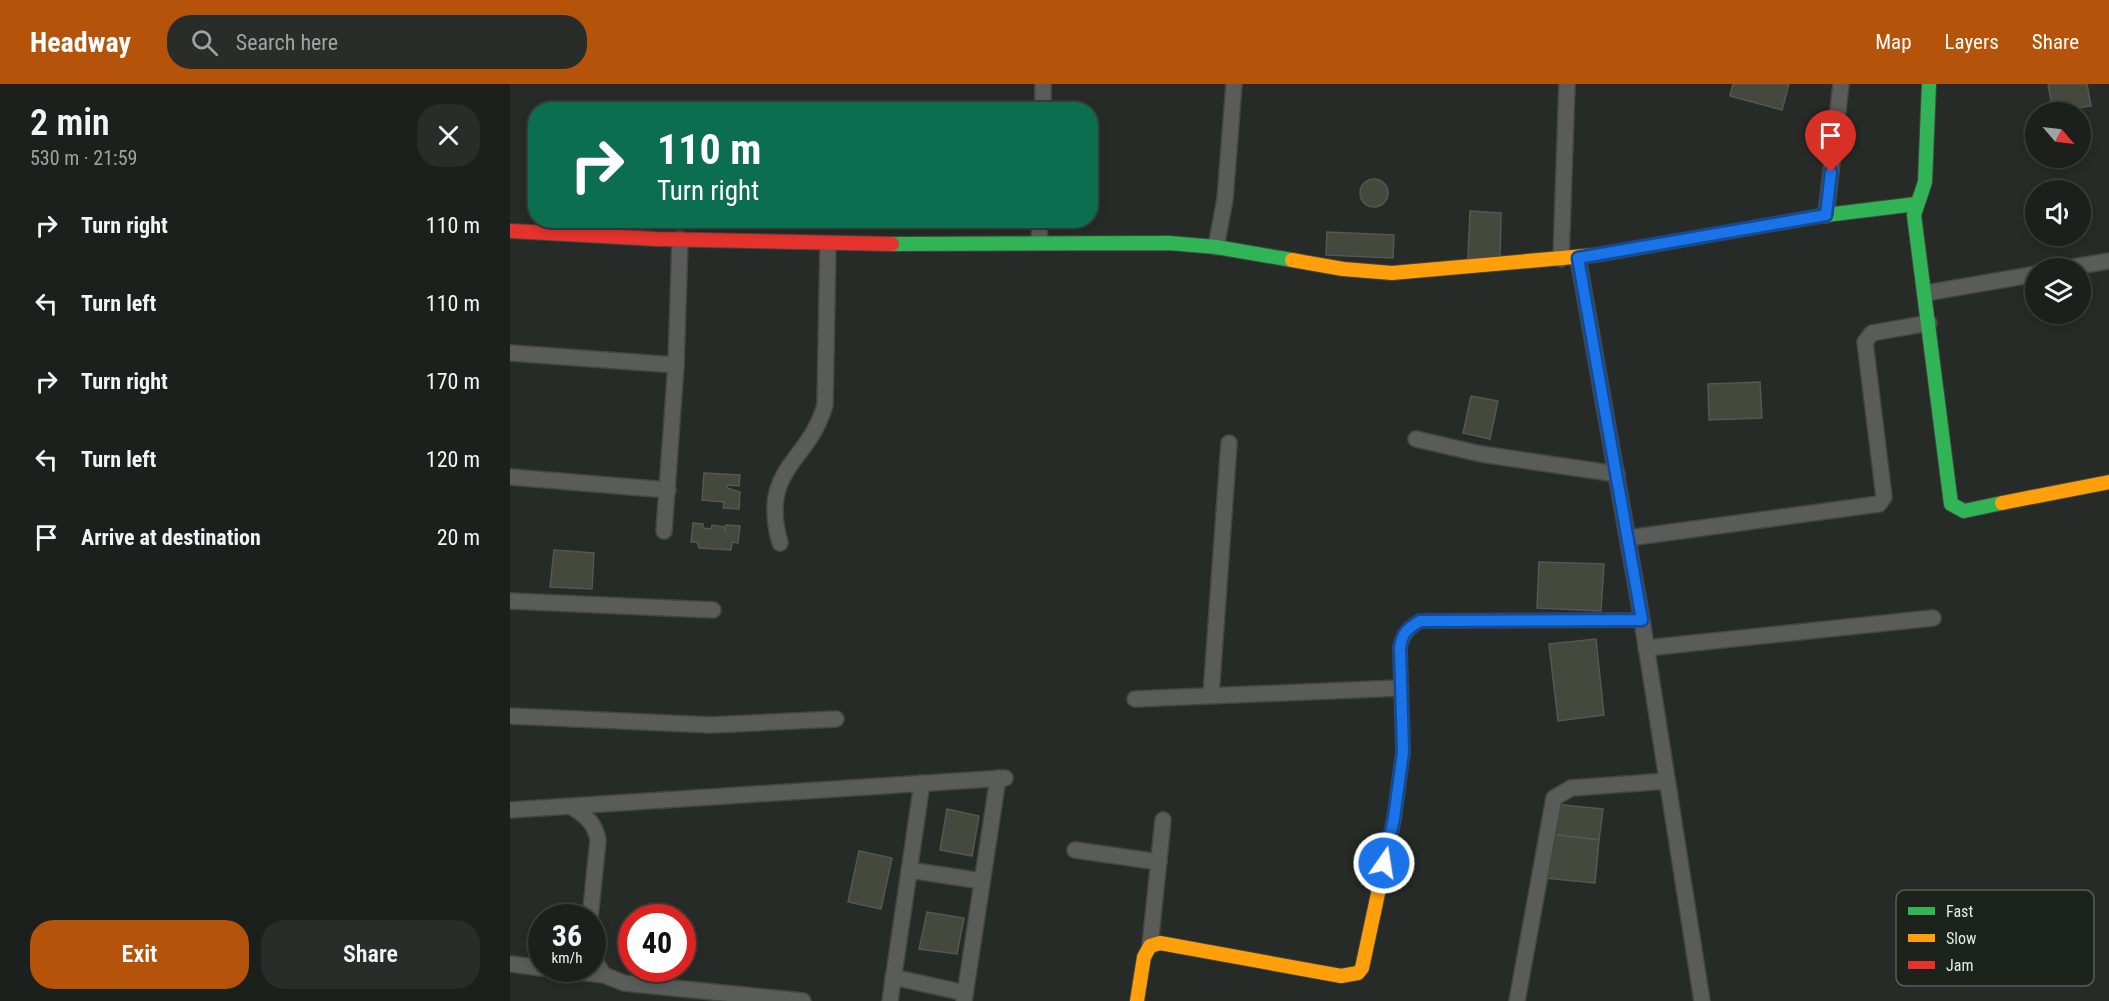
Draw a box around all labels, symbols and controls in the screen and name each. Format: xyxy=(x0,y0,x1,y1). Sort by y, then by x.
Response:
search box xyxy=(167,15,587,69)
text: Headway xyxy=(30,26,131,59)
icon: search xyxy=(188,26,221,59)
text: Search here xyxy=(236,30,338,55)
text: Map xyxy=(1875,30,1912,54)
text: Layers xyxy=(1945,30,1999,54)
text: Share xyxy=(2032,30,2079,54)
text: 2 min xyxy=(30,102,110,144)
north arrow xyxy=(2025,102,2091,168)
map controls xyxy=(2025,102,2091,324)
button: close xyxy=(417,104,480,167)
pin xyxy=(1805,110,1856,172)
icon: arrive xyxy=(1814,119,1847,152)
text: 110 m xyxy=(657,125,762,174)
icon: right xyxy=(558,126,636,204)
text: 530 m · 21:59 xyxy=(30,146,137,170)
text: Turn right xyxy=(657,175,759,207)
button: sound xyxy=(2025,180,2091,246)
icon: right xyxy=(30,209,63,242)
text: Turn right xyxy=(81,213,168,238)
text: 110 m xyxy=(426,213,480,238)
button: layers xyxy=(2025,258,2091,324)
icon: left xyxy=(30,287,63,320)
text: Turn left xyxy=(81,291,156,316)
text: 110 m xyxy=(426,291,480,316)
icon: right xyxy=(30,365,63,398)
text: Turn right xyxy=(81,369,168,394)
text: 170 m xyxy=(426,369,480,394)
icon: left xyxy=(30,443,63,476)
text: Turn left xyxy=(81,447,156,472)
text: 120 m xyxy=(426,447,480,472)
icon: arrive xyxy=(30,521,63,554)
text: Arrive at destination xyxy=(81,525,261,550)
text: 20 m xyxy=(437,525,480,550)
position arrow xyxy=(1352,831,1416,895)
legend xyxy=(1896,890,2094,986)
text: Fast xyxy=(1946,902,1973,921)
speed limit sign: 40 xyxy=(618,904,696,982)
text: 36 xyxy=(552,918,582,953)
button: Exit xyxy=(30,920,249,989)
button: Share xyxy=(261,920,480,989)
text: Slow xyxy=(1946,929,1976,948)
text: km/h xyxy=(552,949,582,967)
text: Jam xyxy=(1946,956,1973,975)

